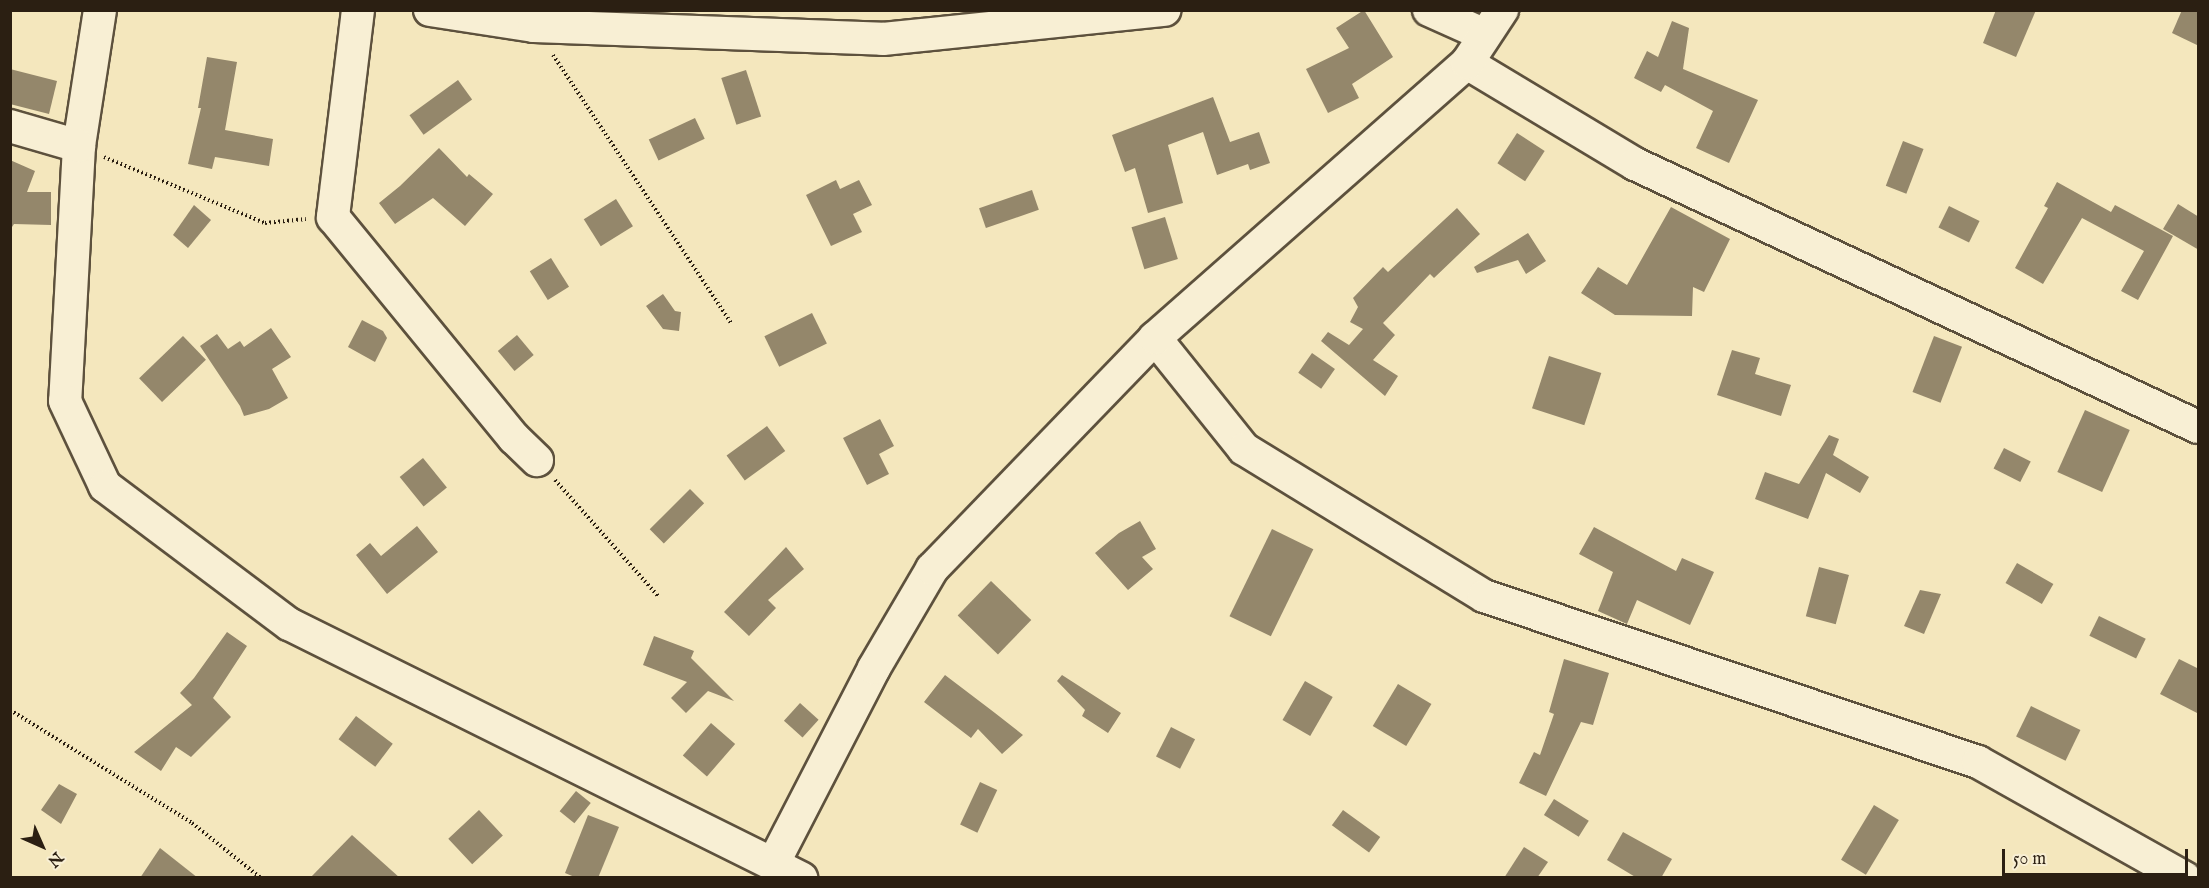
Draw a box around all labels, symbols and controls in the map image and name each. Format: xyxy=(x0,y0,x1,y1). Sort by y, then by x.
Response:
north arrow xyxy=(12,816,72,876)
scale bar xyxy=(2005,837,2191,875)
text: N xyxy=(43,847,67,871)
text: 50 m xyxy=(2013,848,2046,871)

